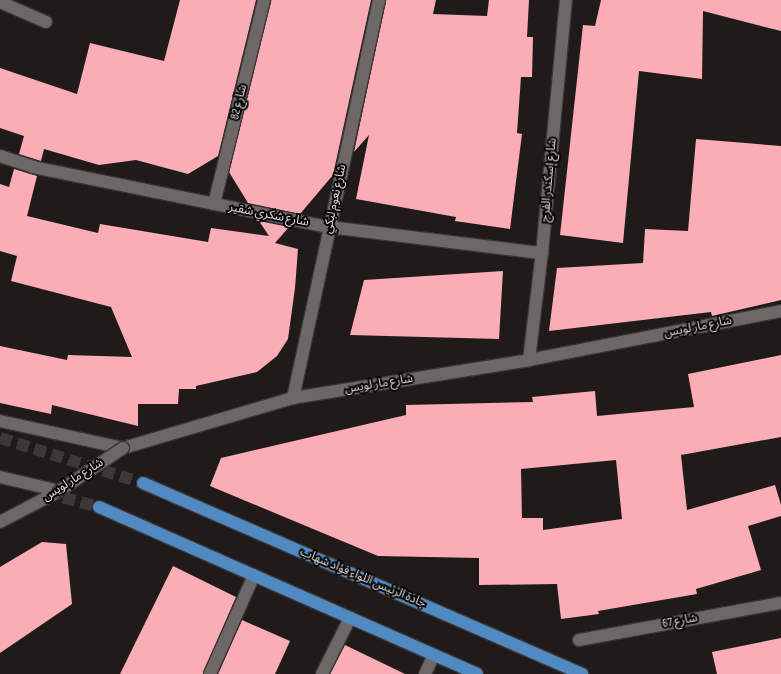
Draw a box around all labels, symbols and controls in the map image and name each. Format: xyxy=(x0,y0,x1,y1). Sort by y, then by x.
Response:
street label: شارع 82 xyxy=(228,83,250,121)
street label: شارع إسكندر الفرح xyxy=(538,137,560,223)
street label: شارع نعوم لبكي xyxy=(321,163,349,235)
street label: شارع شكري شقير xyxy=(228,200,310,230)
street label: شارع مار لويس xyxy=(663,313,733,341)
street label: شارع مار لويس xyxy=(344,371,414,397)
street label: شارع مار لويس xyxy=(40,456,106,504)
street label: جادة الرئيس اللواء فؤاد شهاب xyxy=(298,545,428,611)
street label: شارع 67 xyxy=(661,611,699,631)

